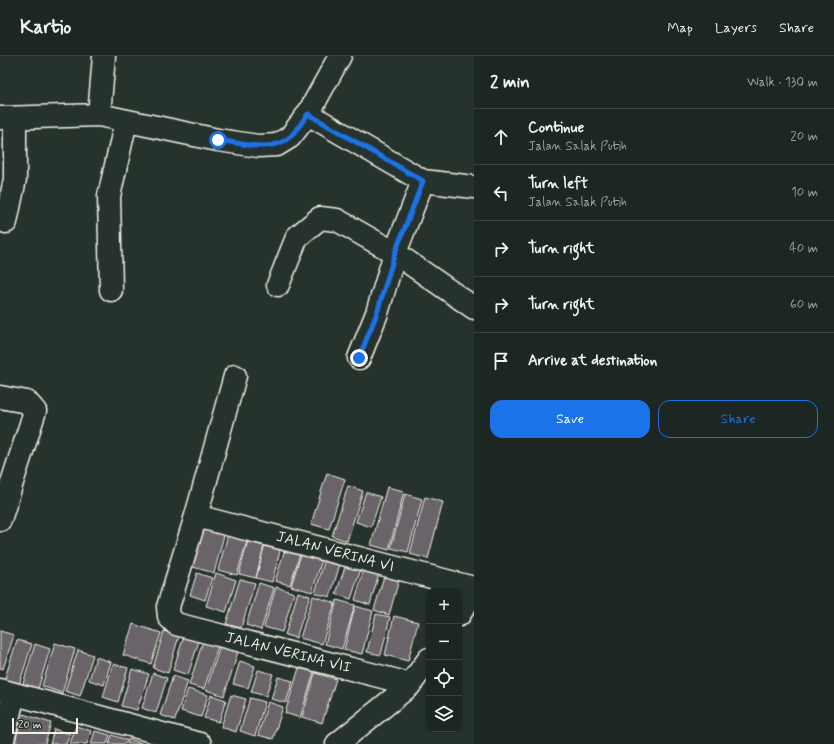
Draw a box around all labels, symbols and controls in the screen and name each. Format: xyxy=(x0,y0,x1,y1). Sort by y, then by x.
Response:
text: Kartio xyxy=(20,15,71,40)
text: Map xyxy=(667,19,693,37)
text: Layers xyxy=(715,19,757,37)
text: Share xyxy=(779,19,814,37)
text: 2 min xyxy=(490,71,530,93)
text: Walk · 130 m xyxy=(747,74,818,91)
text: Continue xyxy=(528,118,584,138)
icon: ahead xyxy=(490,126,512,148)
text: 20 m xyxy=(790,128,818,145)
route start xyxy=(209,131,227,149)
text: Jalan Salak Putih xyxy=(528,138,627,155)
text: Turn left xyxy=(528,174,588,194)
icon: left xyxy=(490,182,512,204)
text: 10 m xyxy=(791,184,818,201)
text: Jalan Salak Putih xyxy=(528,194,627,211)
icon: right xyxy=(490,238,512,260)
text: Turn right xyxy=(528,239,595,259)
text: 40 m xyxy=(789,240,818,257)
icon: right xyxy=(490,294,512,316)
text: Turn right xyxy=(528,295,595,315)
text: 60 m xyxy=(790,296,818,313)
route end xyxy=(350,349,368,367)
icon: arrive xyxy=(490,350,512,372)
text: Arrive at destination xyxy=(528,351,657,371)
button: Save xyxy=(490,400,650,438)
button: Share xyxy=(658,400,818,438)
street label: JALAN VERINA VI xyxy=(274,527,396,577)
map controls xyxy=(426,588,462,732)
button: + xyxy=(426,588,462,624)
button: − xyxy=(426,624,462,660)
street label: JALAN VERINA VII xyxy=(223,628,353,678)
button: locate xyxy=(426,660,462,696)
button: layers xyxy=(426,696,462,732)
scale bar xyxy=(12,716,78,735)
text: 20 m xyxy=(18,718,41,732)

